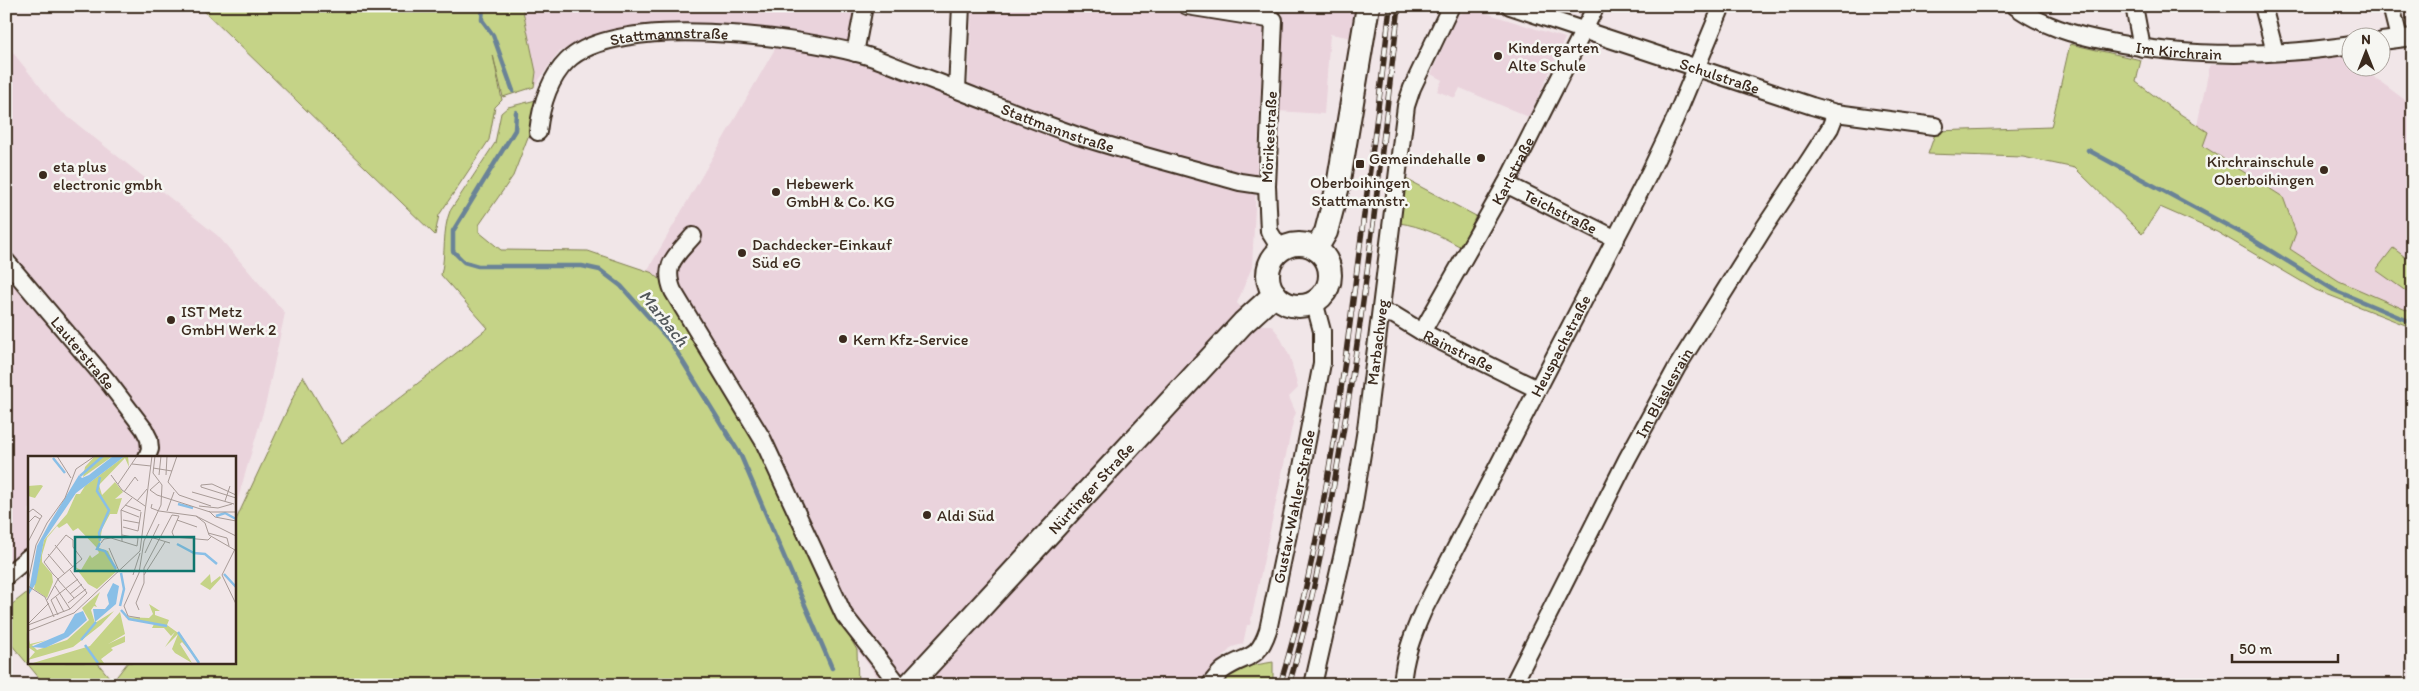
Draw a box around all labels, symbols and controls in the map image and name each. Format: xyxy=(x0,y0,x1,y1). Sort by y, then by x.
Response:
street label: Stattmannstraße xyxy=(608,23,729,49)
north arrow xyxy=(2342,28,2392,78)
text: N xyxy=(2361,31,2371,48)
street label: Im Kirchrain xyxy=(2134,37,2222,63)
place label: Kindergarten Alte Schule xyxy=(1508,38,1599,75)
marker: Kindergarten Alte Schule xyxy=(1492,50,1504,62)
street label: Schulstraße xyxy=(1677,53,1762,98)
street label: Mörikestraße xyxy=(1257,91,1281,183)
street label: Stattmannstraße xyxy=(998,99,1117,156)
street label: Karlstraße xyxy=(1487,133,1538,208)
place label: Gemeindehalle xyxy=(1369,149,1471,168)
marker: Gemeindehalle xyxy=(1475,152,1487,164)
place label: Kirchrainschule Oberboihingen xyxy=(2207,152,2314,189)
place label: eta plus electronic gmbh xyxy=(53,157,163,194)
marker: Oberboihingen Stattmannstr. xyxy=(1354,158,1366,170)
marker: Kirchrainschule Oberboihingen xyxy=(2318,164,2330,176)
marker: eta plus electronic gmbh xyxy=(37,169,49,181)
place label: Oberboihingen Stattmannstr. xyxy=(1310,173,1410,210)
place label: Hebewerk GmbH & Co. KG xyxy=(786,174,895,211)
street label: Teichstraße xyxy=(1521,185,1601,238)
marker: Hebewerk GmbH & Co. KG xyxy=(770,186,782,198)
place label: Dachdecker-Einkauf Süd eG xyxy=(752,235,893,272)
marker: Dachdecker-Einkauf Süd eG xyxy=(736,247,748,259)
water label: Marbach xyxy=(634,285,694,351)
street label: Heuspachstraße xyxy=(1526,291,1594,400)
street label: Marbachweg xyxy=(1362,297,1392,386)
place label: IST Metz GmbH Werk 2 xyxy=(181,302,277,339)
street label: Lauterstraße xyxy=(47,312,120,393)
marker: IST Metz GmbH Werk 2 xyxy=(165,314,177,326)
street label: Rainstraße xyxy=(1420,325,1497,376)
place label: Kern Kfz-Service xyxy=(853,330,969,349)
marker: Kern Kfz-Service xyxy=(837,333,849,345)
street label: Im Bläslesrain xyxy=(1631,344,1696,441)
street label: Gustav-Wahler-Straße xyxy=(1268,428,1319,585)
street label: Nürtinger Straße xyxy=(1044,438,1138,538)
inset map xyxy=(28,456,235,664)
place label: Aldi Süd xyxy=(937,506,995,525)
marker: Aldi Süd xyxy=(921,509,933,521)
scale bar xyxy=(2232,631,2338,663)
text: 50 m xyxy=(2239,640,2272,658)

